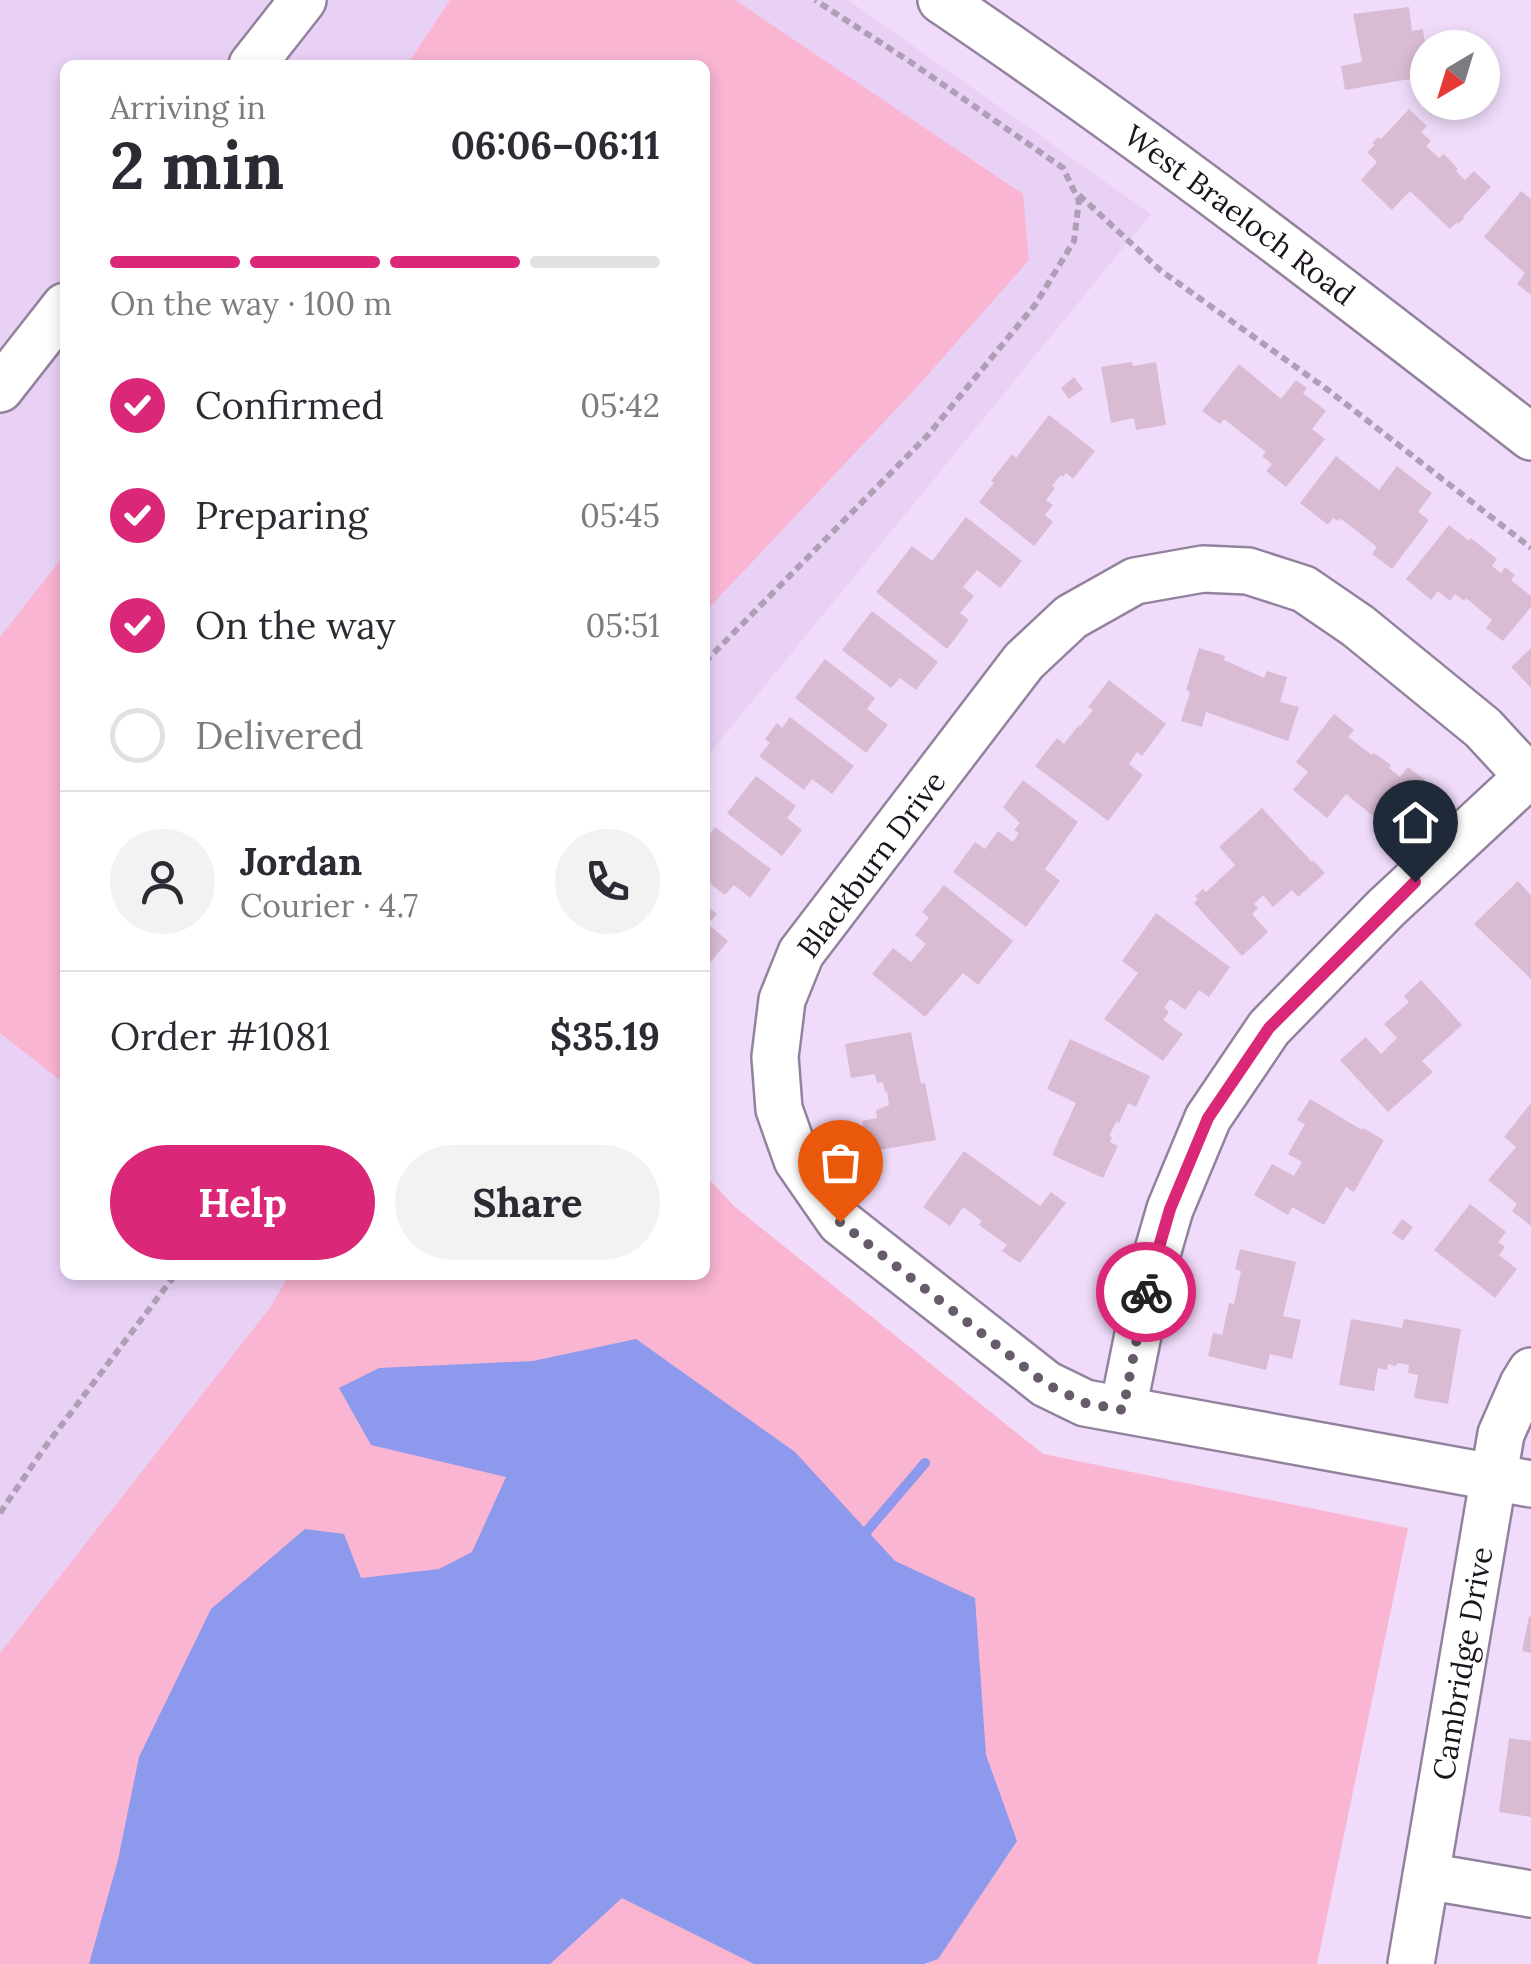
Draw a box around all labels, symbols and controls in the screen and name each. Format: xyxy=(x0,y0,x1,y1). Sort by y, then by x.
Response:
north arrow xyxy=(1410,30,1500,120)
map controls xyxy=(1410,30,1500,120)
text: Arriving in xyxy=(110,87,266,128)
street label: West Braeloch Road xyxy=(1117,116,1363,313)
text: 06:06–06:11 xyxy=(451,121,660,169)
text: 2 min xyxy=(110,124,284,207)
text: On the way · 100 m xyxy=(110,283,392,324)
icon: check xyxy=(110,378,165,433)
text: Confirmed xyxy=(195,381,384,429)
text: 05:42 xyxy=(580,385,660,426)
icon: check xyxy=(110,488,165,543)
text: Preparing xyxy=(195,491,368,539)
text: 05:45 xyxy=(580,495,660,536)
icon: check xyxy=(110,598,165,653)
text: On the way xyxy=(195,601,396,649)
text: 05:51 xyxy=(586,605,660,646)
text: Delivered xyxy=(195,711,364,759)
street label: Blackburn Drive xyxy=(789,763,953,965)
pin xyxy=(1373,780,1458,883)
icon: home xyxy=(1388,795,1443,850)
button: person xyxy=(110,829,215,934)
button: phone xyxy=(555,829,660,934)
text: Jordan xyxy=(240,837,362,885)
text: Courier · 4.7 xyxy=(240,885,418,926)
text: Order #1081 xyxy=(110,1012,330,1060)
text: $35.19 xyxy=(550,1012,660,1060)
pin xyxy=(798,1120,883,1223)
icon: bag xyxy=(813,1135,868,1190)
button: Help xyxy=(110,1145,375,1260)
button: Share xyxy=(395,1145,660,1260)
courier xyxy=(1096,1242,1196,1342)
icon: bike xyxy=(1119,1265,1174,1320)
street label: Cambridge Drive xyxy=(1424,1544,1501,1783)

